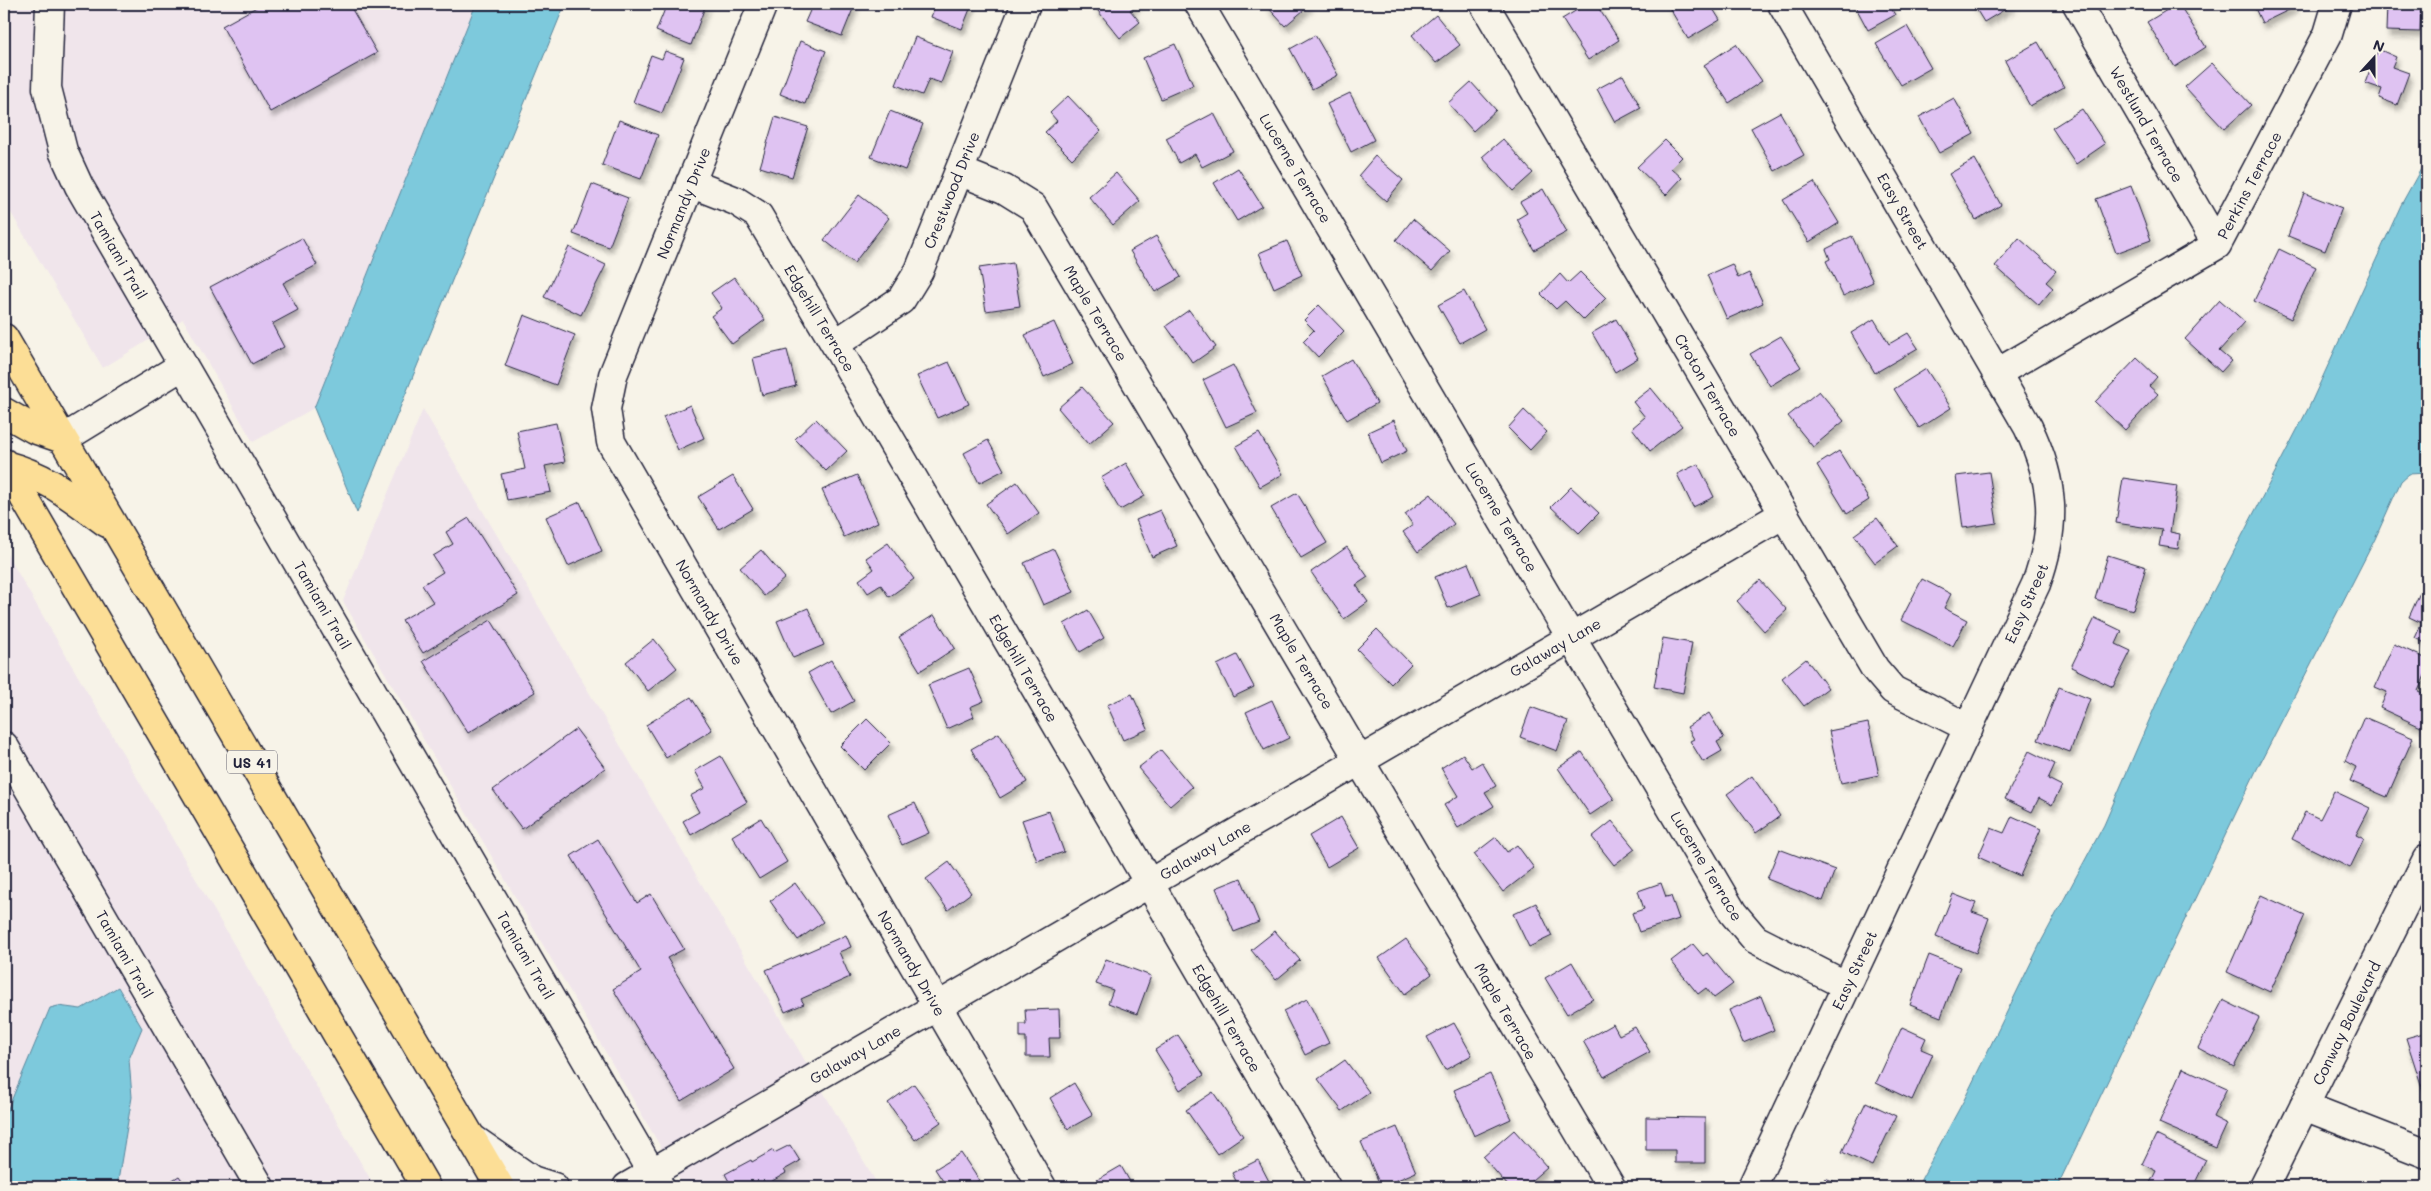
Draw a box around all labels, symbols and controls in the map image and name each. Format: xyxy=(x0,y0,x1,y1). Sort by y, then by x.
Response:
north arrow xyxy=(2348,32,2398,82)
text: N xyxy=(2370,35,2387,56)
street label: Westlund Terrace xyxy=(2106,62,2188,186)
street label: Lucerne Terrace xyxy=(1255,110,1337,226)
street label: Crestwood Drive xyxy=(918,128,984,252)
street label: Perkins Terrace xyxy=(2212,128,2286,242)
street label: Normandy Drive xyxy=(651,144,715,262)
street label: Easy Street xyxy=(1873,169,1933,253)
street label: Tamiami Trail xyxy=(86,207,152,303)
street label: Edgehill Terrace xyxy=(780,261,860,375)
street label: Maple Terrace xyxy=(1059,261,1133,365)
street label: Croton Terrace xyxy=(1670,330,1746,440)
street label: Lucerne Terrace xyxy=(1461,459,1543,575)
street label: Normandy Drive xyxy=(672,556,748,668)
street label: Tamiami Trail xyxy=(290,557,356,653)
street label: Easy Street xyxy=(1999,560,2053,646)
street label: Maple Terrace xyxy=(1265,609,1339,713)
street label: Edgehill Terrace xyxy=(985,610,1063,726)
street label: Galaway Lane xyxy=(1506,613,1604,681)
road number: US 41 xyxy=(227,750,277,774)
street label: Lucerne Terrace xyxy=(1666,808,1748,924)
street label: Galaway Lane xyxy=(1156,816,1254,884)
street label: Tamiami Trail xyxy=(92,906,158,1002)
street label: Tamiami Trail xyxy=(493,907,559,1003)
street label: Normandy Drive xyxy=(874,907,950,1019)
street label: Easy Street xyxy=(1827,927,1881,1013)
street label: Conway Boulevard xyxy=(2307,958,2385,1088)
street label: Maple Terrace xyxy=(1470,959,1542,1063)
street label: Edgehill Terrace xyxy=(1188,960,1266,1076)
street label: Galaway Lane xyxy=(806,1020,904,1088)

